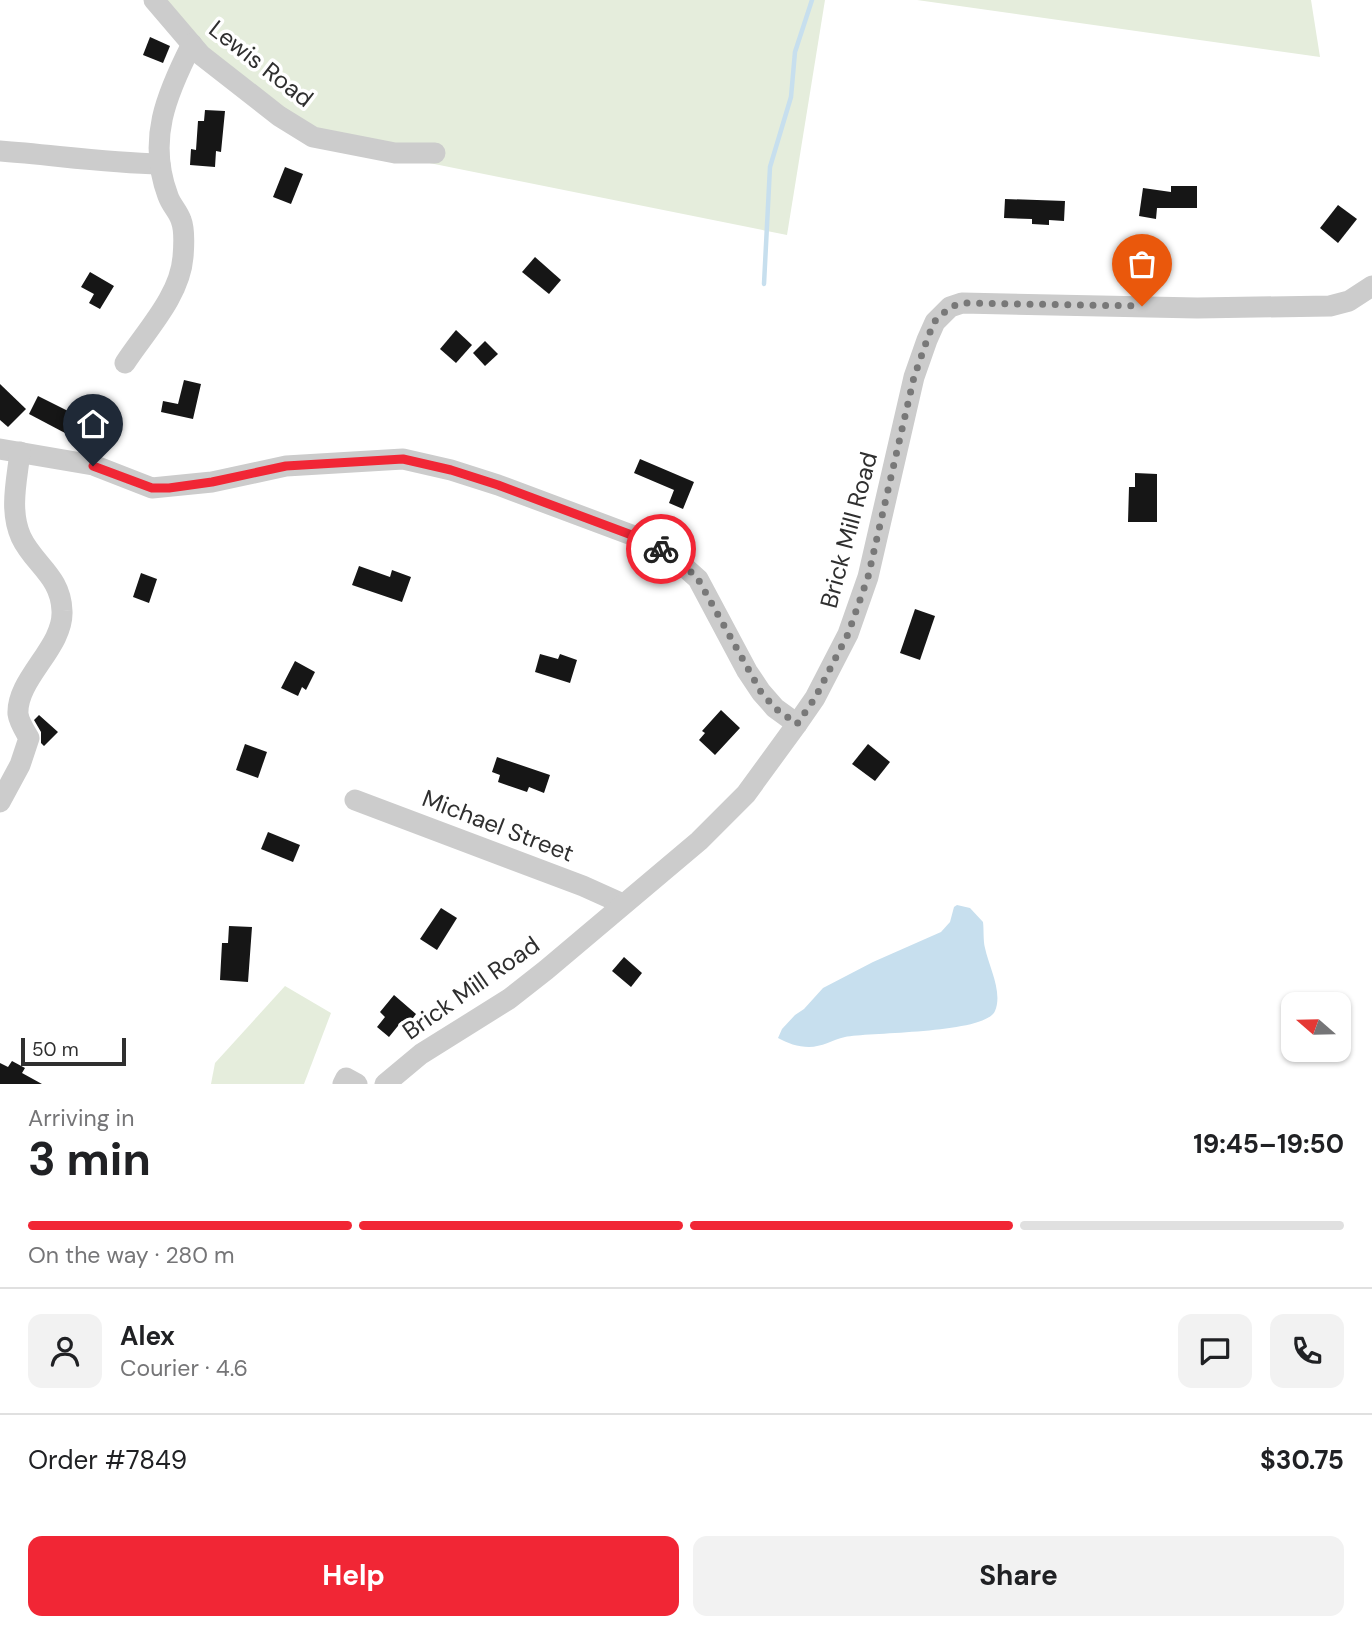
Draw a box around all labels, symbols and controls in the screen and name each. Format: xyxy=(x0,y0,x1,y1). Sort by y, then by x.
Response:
street label: Lewis Road xyxy=(203,13,320,114)
pin xyxy=(1112,234,1172,306)
icon: bag xyxy=(1123,245,1161,283)
pin xyxy=(63,394,123,466)
icon: home xyxy=(74,405,112,443)
street label: Brick Mill Road xyxy=(813,448,884,611)
courier xyxy=(626,514,696,584)
icon: bike xyxy=(642,530,680,568)
street label: Michael Street xyxy=(418,782,578,869)
street label: Brick Mill Road xyxy=(396,929,545,1046)
north arrow xyxy=(1281,992,1351,1062)
map controls xyxy=(1281,992,1351,1062)
scale bar xyxy=(21,1035,126,1067)
text: 50 m xyxy=(32,1037,79,1062)
text: Arriving in xyxy=(28,1103,134,1133)
text: 19:45–19:50 xyxy=(1193,1127,1344,1161)
text: 3 min xyxy=(28,1129,151,1189)
text: On the way · 280 m xyxy=(28,1240,235,1270)
button: person xyxy=(28,1314,102,1388)
button: chat xyxy=(1178,1314,1252,1388)
button: phone xyxy=(1270,1314,1344,1388)
text: Alex xyxy=(120,1319,175,1353)
text: Courier · 4.6 xyxy=(120,1353,248,1383)
text: Order #7849 xyxy=(28,1443,187,1477)
text: $30.75 xyxy=(1260,1443,1344,1477)
button: Help xyxy=(28,1536,679,1616)
button: Share xyxy=(693,1536,1344,1616)

